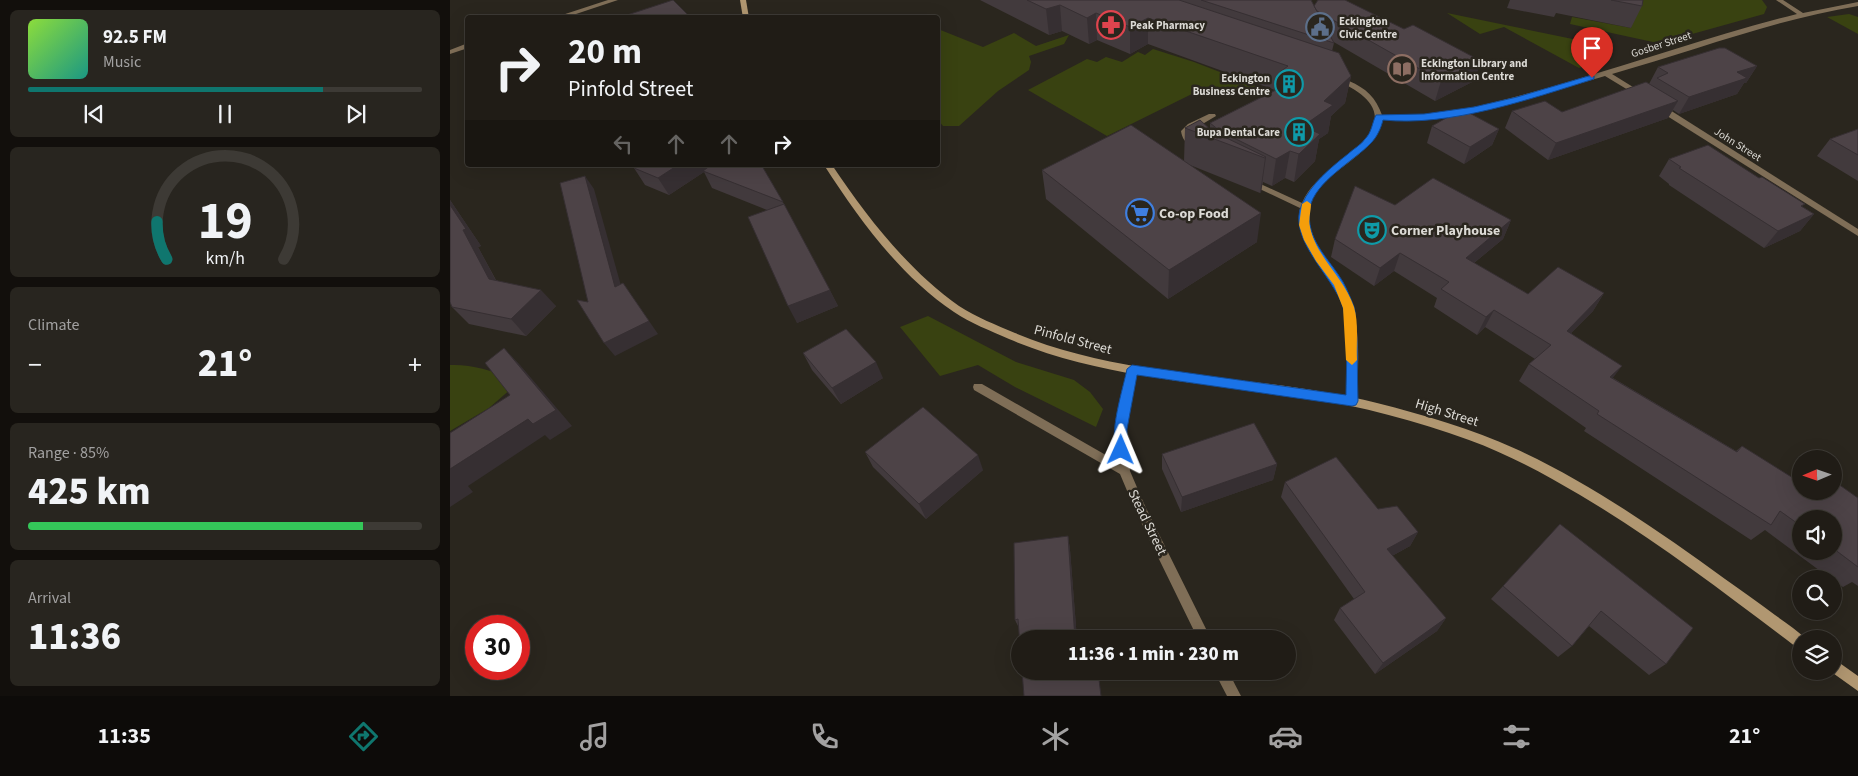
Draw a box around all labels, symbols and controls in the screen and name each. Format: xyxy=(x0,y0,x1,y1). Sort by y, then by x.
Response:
pharmacy icon: Peak Pharmacy xyxy=(1096,10,1126,40)
public building icon: Eckington Civic Centre xyxy=(1305,12,1335,42)
place label: Eckington Civic Centre xyxy=(1339,14,1397,42)
place label: Peak Pharmacy xyxy=(1130,18,1205,33)
text: 92.5 FM xyxy=(103,24,167,51)
text: 20 m xyxy=(568,27,642,77)
pin xyxy=(1571,27,1613,78)
street label: Gosber Street xyxy=(1629,28,1693,61)
icon: arrive xyxy=(1578,34,1606,62)
icon: right xyxy=(485,35,550,100)
text: Music xyxy=(103,51,141,73)
library icon: Eckington Library and Information Centre xyxy=(1387,54,1417,84)
place label: Eckington Library and Information Centre xyxy=(1421,56,1528,84)
building icon: Eckington Business Centre xyxy=(1274,69,1304,99)
place label: Eckington Business Centre xyxy=(1193,71,1270,99)
text: Pinfold Street xyxy=(568,73,693,105)
icon: previous xyxy=(80,100,108,128)
icon: pause xyxy=(211,100,239,128)
icon: next xyxy=(342,100,370,128)
building icon: Bupa Dental Care xyxy=(1284,117,1314,147)
street label: John Street xyxy=(1711,124,1764,165)
place label: Bupa Dental Care xyxy=(1197,125,1280,140)
icon: left xyxy=(609,130,637,158)
icon: ahead xyxy=(662,130,690,158)
icon: ahead xyxy=(715,130,743,158)
icon: right xyxy=(768,130,796,158)
text: 19 xyxy=(198,185,252,259)
supermarket icon: Co-op Food xyxy=(1125,198,1155,228)
place label: Co-op Food xyxy=(1159,204,1229,224)
theatre icon: Corner Playhouse xyxy=(1357,215,1387,245)
place label: Corner Playhouse xyxy=(1391,221,1500,241)
text: km/h xyxy=(205,246,245,271)
text: Climate xyxy=(28,314,79,336)
street label: Pinfold Street xyxy=(1032,320,1114,360)
text: 21° xyxy=(198,337,252,391)
text: − xyxy=(28,345,42,385)
text: + xyxy=(408,345,422,385)
street label: High Street xyxy=(1413,394,1481,432)
position arrow xyxy=(1094,423,1146,475)
text: Range · 85% xyxy=(28,442,109,464)
north arrow xyxy=(1792,450,1842,500)
map controls xyxy=(1792,450,1842,680)
text: 425 km xyxy=(28,465,150,519)
street label: Stead Street xyxy=(1123,486,1172,559)
button: sound xyxy=(1792,510,1842,560)
button: search xyxy=(1792,570,1842,620)
text: Arrival xyxy=(28,587,71,609)
text: 11:36 xyxy=(28,610,121,664)
speed limit sign: 30 xyxy=(465,615,530,680)
button: layers xyxy=(1792,630,1842,680)
text: 11:36 · 1 min · 230 m xyxy=(1068,641,1239,668)
icon: directions xyxy=(346,719,381,754)
icon: music xyxy=(577,719,612,754)
icon: phone xyxy=(807,719,842,754)
icon: climate xyxy=(1038,719,1073,754)
icon: car xyxy=(1268,719,1303,754)
icon: filters xyxy=(1499,719,1534,754)
text: 11:35 xyxy=(98,720,151,752)
text: 21° xyxy=(1729,720,1760,752)

